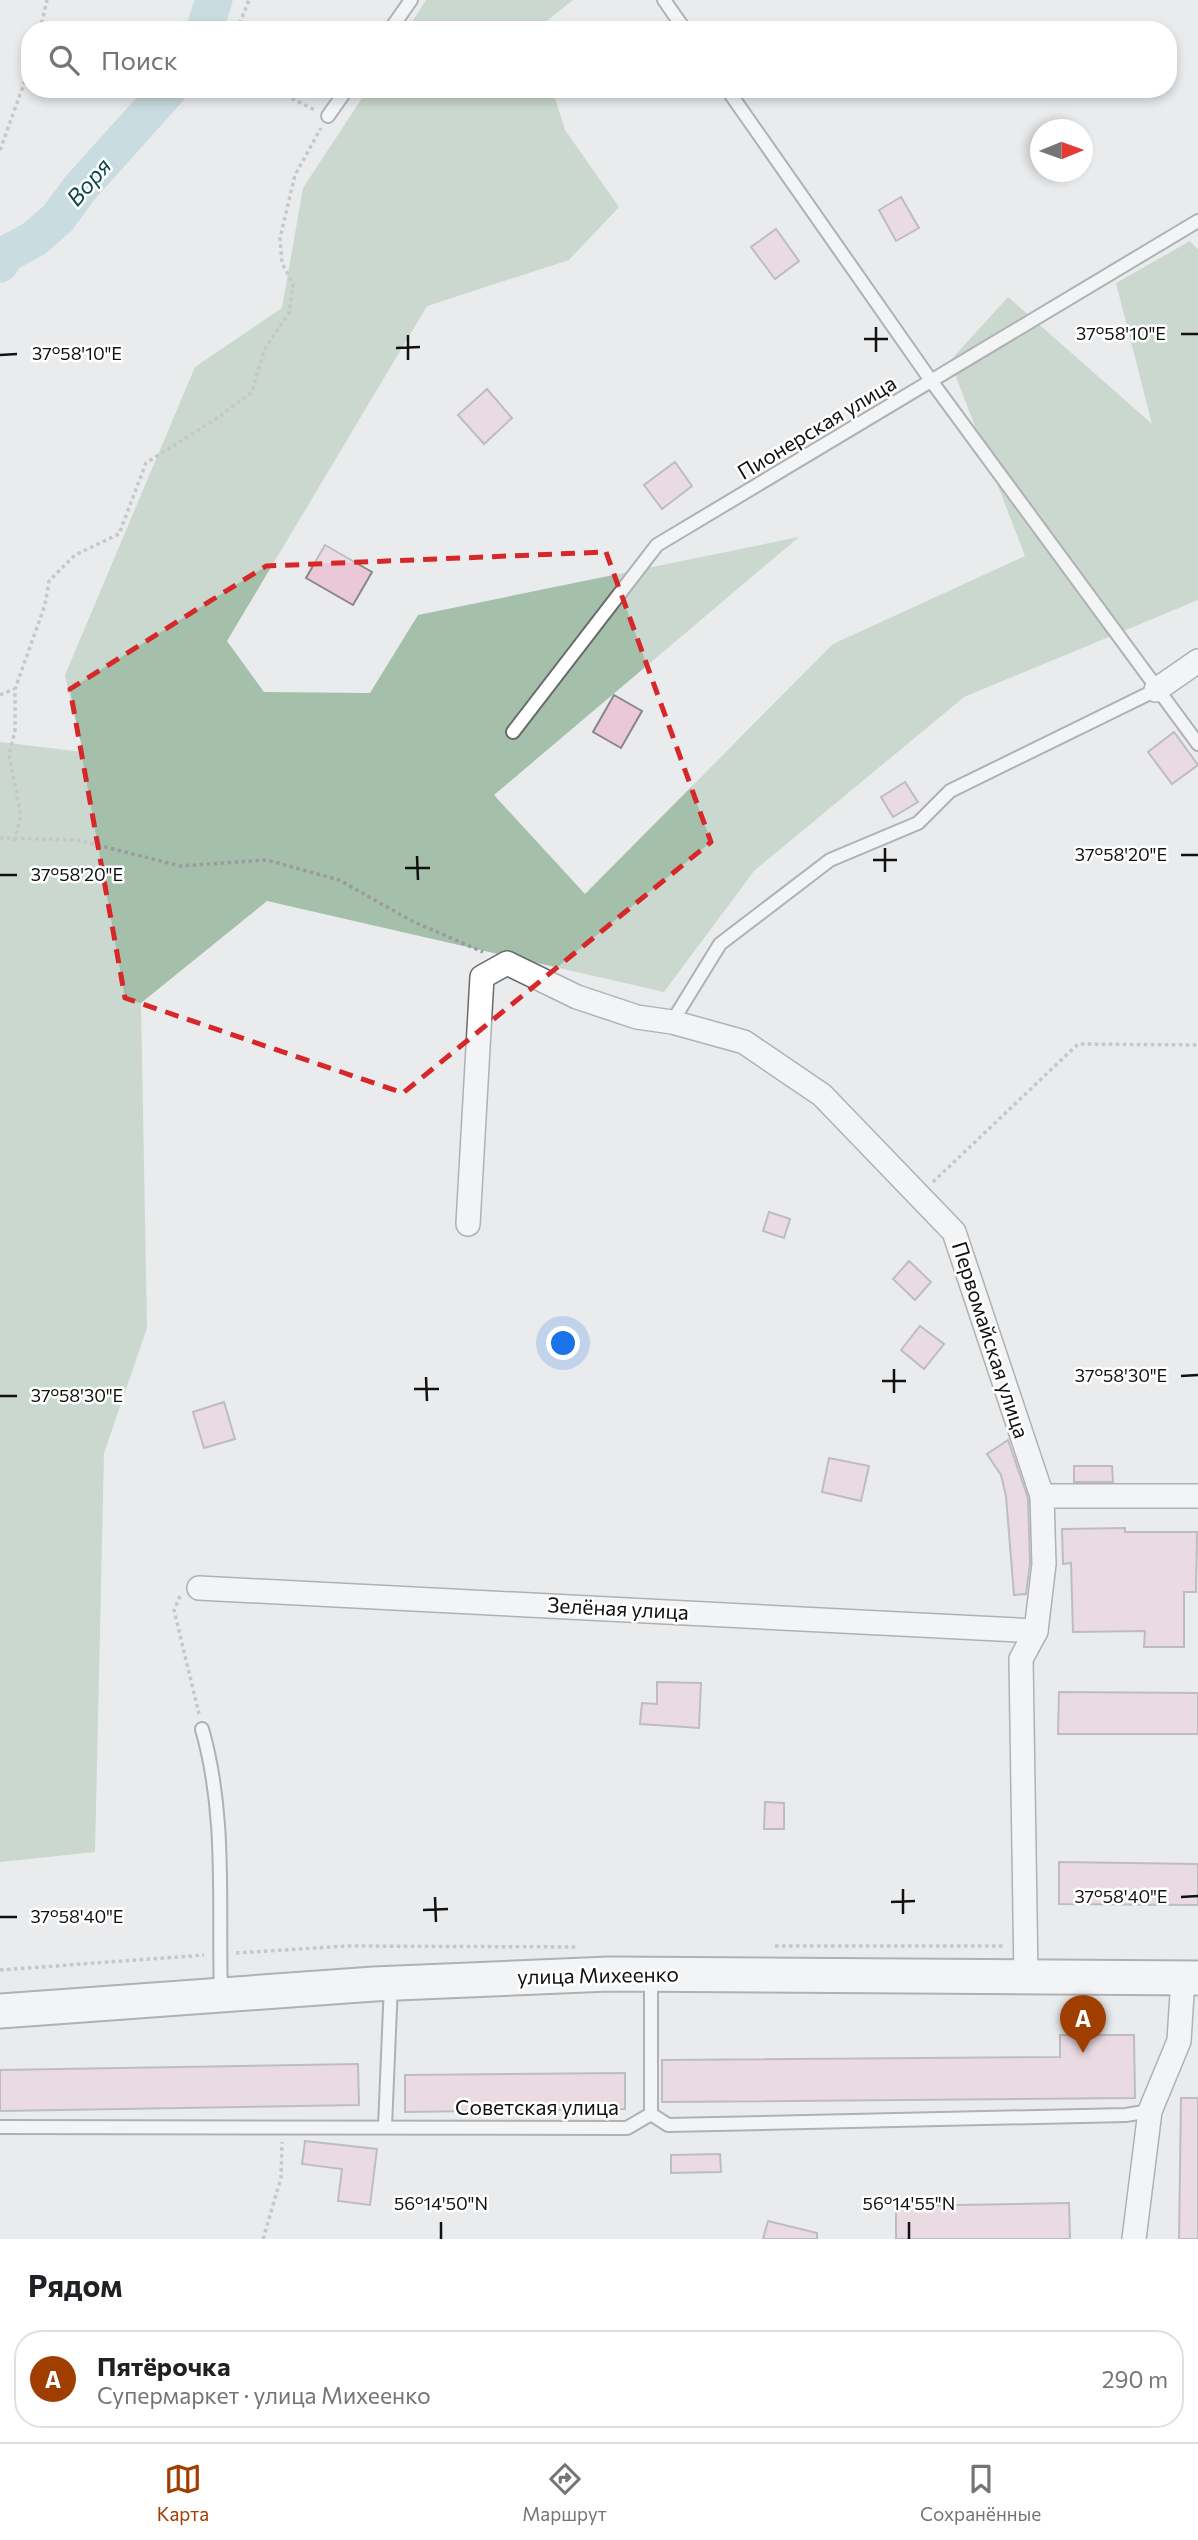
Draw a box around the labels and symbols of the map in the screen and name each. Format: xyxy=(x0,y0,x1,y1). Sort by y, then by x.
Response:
north arrow xyxy=(1030,119,1093,182)
water label: Воря xyxy=(60,152,117,211)
text: 37°58'10"E xyxy=(1076,322,1166,344)
text: 37°58'10"E xyxy=(32,342,122,364)
street label: Пионерская улица xyxy=(732,369,900,484)
text: 37°58'20"E xyxy=(1075,843,1167,865)
text: 37°58'20"E xyxy=(31,863,123,885)
street label: Первомайская улица xyxy=(948,1238,1035,1441)
your location xyxy=(546,1326,580,1360)
text: 37°58'30"E xyxy=(1075,1364,1167,1386)
text: 37°58'30"E xyxy=(31,1384,123,1406)
street label: Зелёная улица xyxy=(547,1591,689,1624)
text: 37°58'40"E xyxy=(1074,1885,1168,1907)
text: 37°58'40"E xyxy=(30,1905,124,1927)
street label: улица Михеенко xyxy=(517,1961,679,1988)
pin: A xyxy=(1060,1995,1106,2053)
street label: Советская улица xyxy=(455,2094,619,2119)
text: 56°14'50"N xyxy=(394,2192,488,2214)
text: 56°14'55"N xyxy=(863,2192,955,2214)

